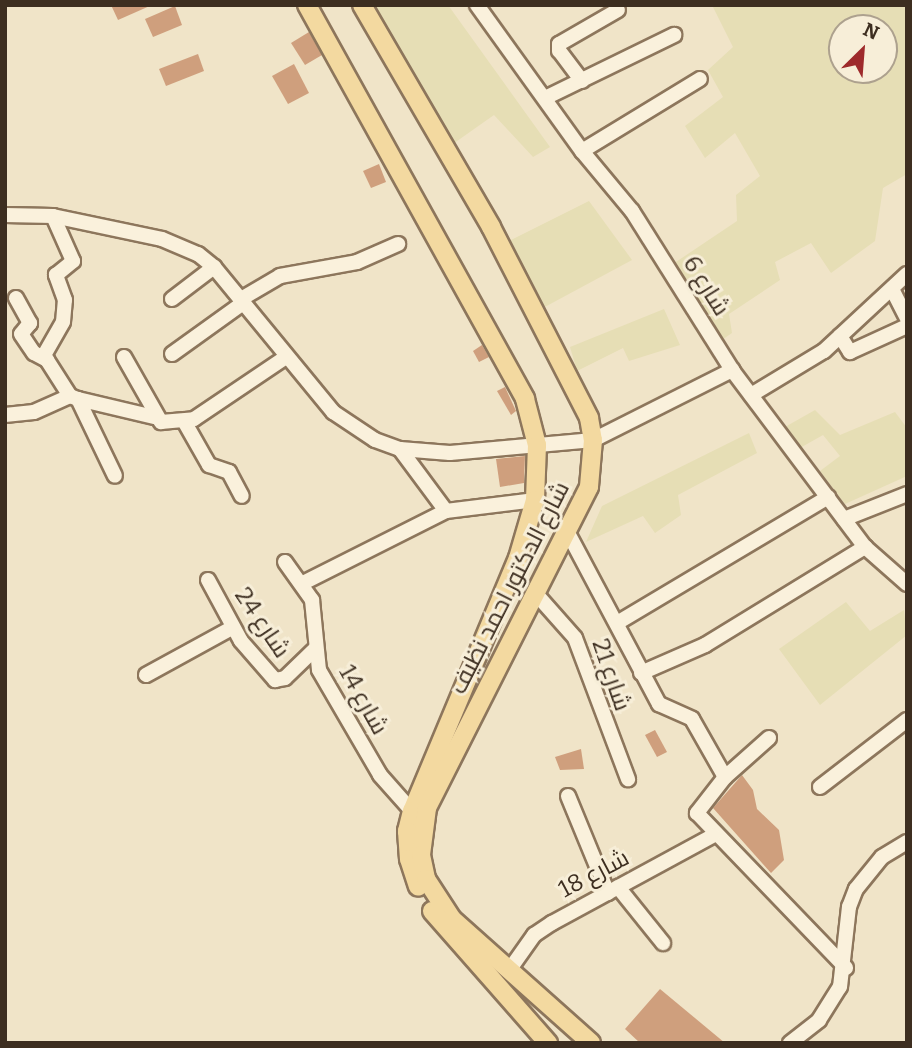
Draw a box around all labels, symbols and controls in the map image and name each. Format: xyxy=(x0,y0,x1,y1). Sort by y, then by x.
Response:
north arrow xyxy=(828,14,898,84)
text: N xyxy=(860,18,883,45)
street label: شارع 6 xyxy=(676,251,736,321)
street label: شارع الدكتور احمد نظيف xyxy=(444,477,576,699)
street label: شارع 24 xyxy=(228,582,296,664)
street label: شارع 21 xyxy=(585,635,637,715)
street label: شارع 14 xyxy=(332,660,394,740)
street label: شارع 18 xyxy=(554,844,634,904)

